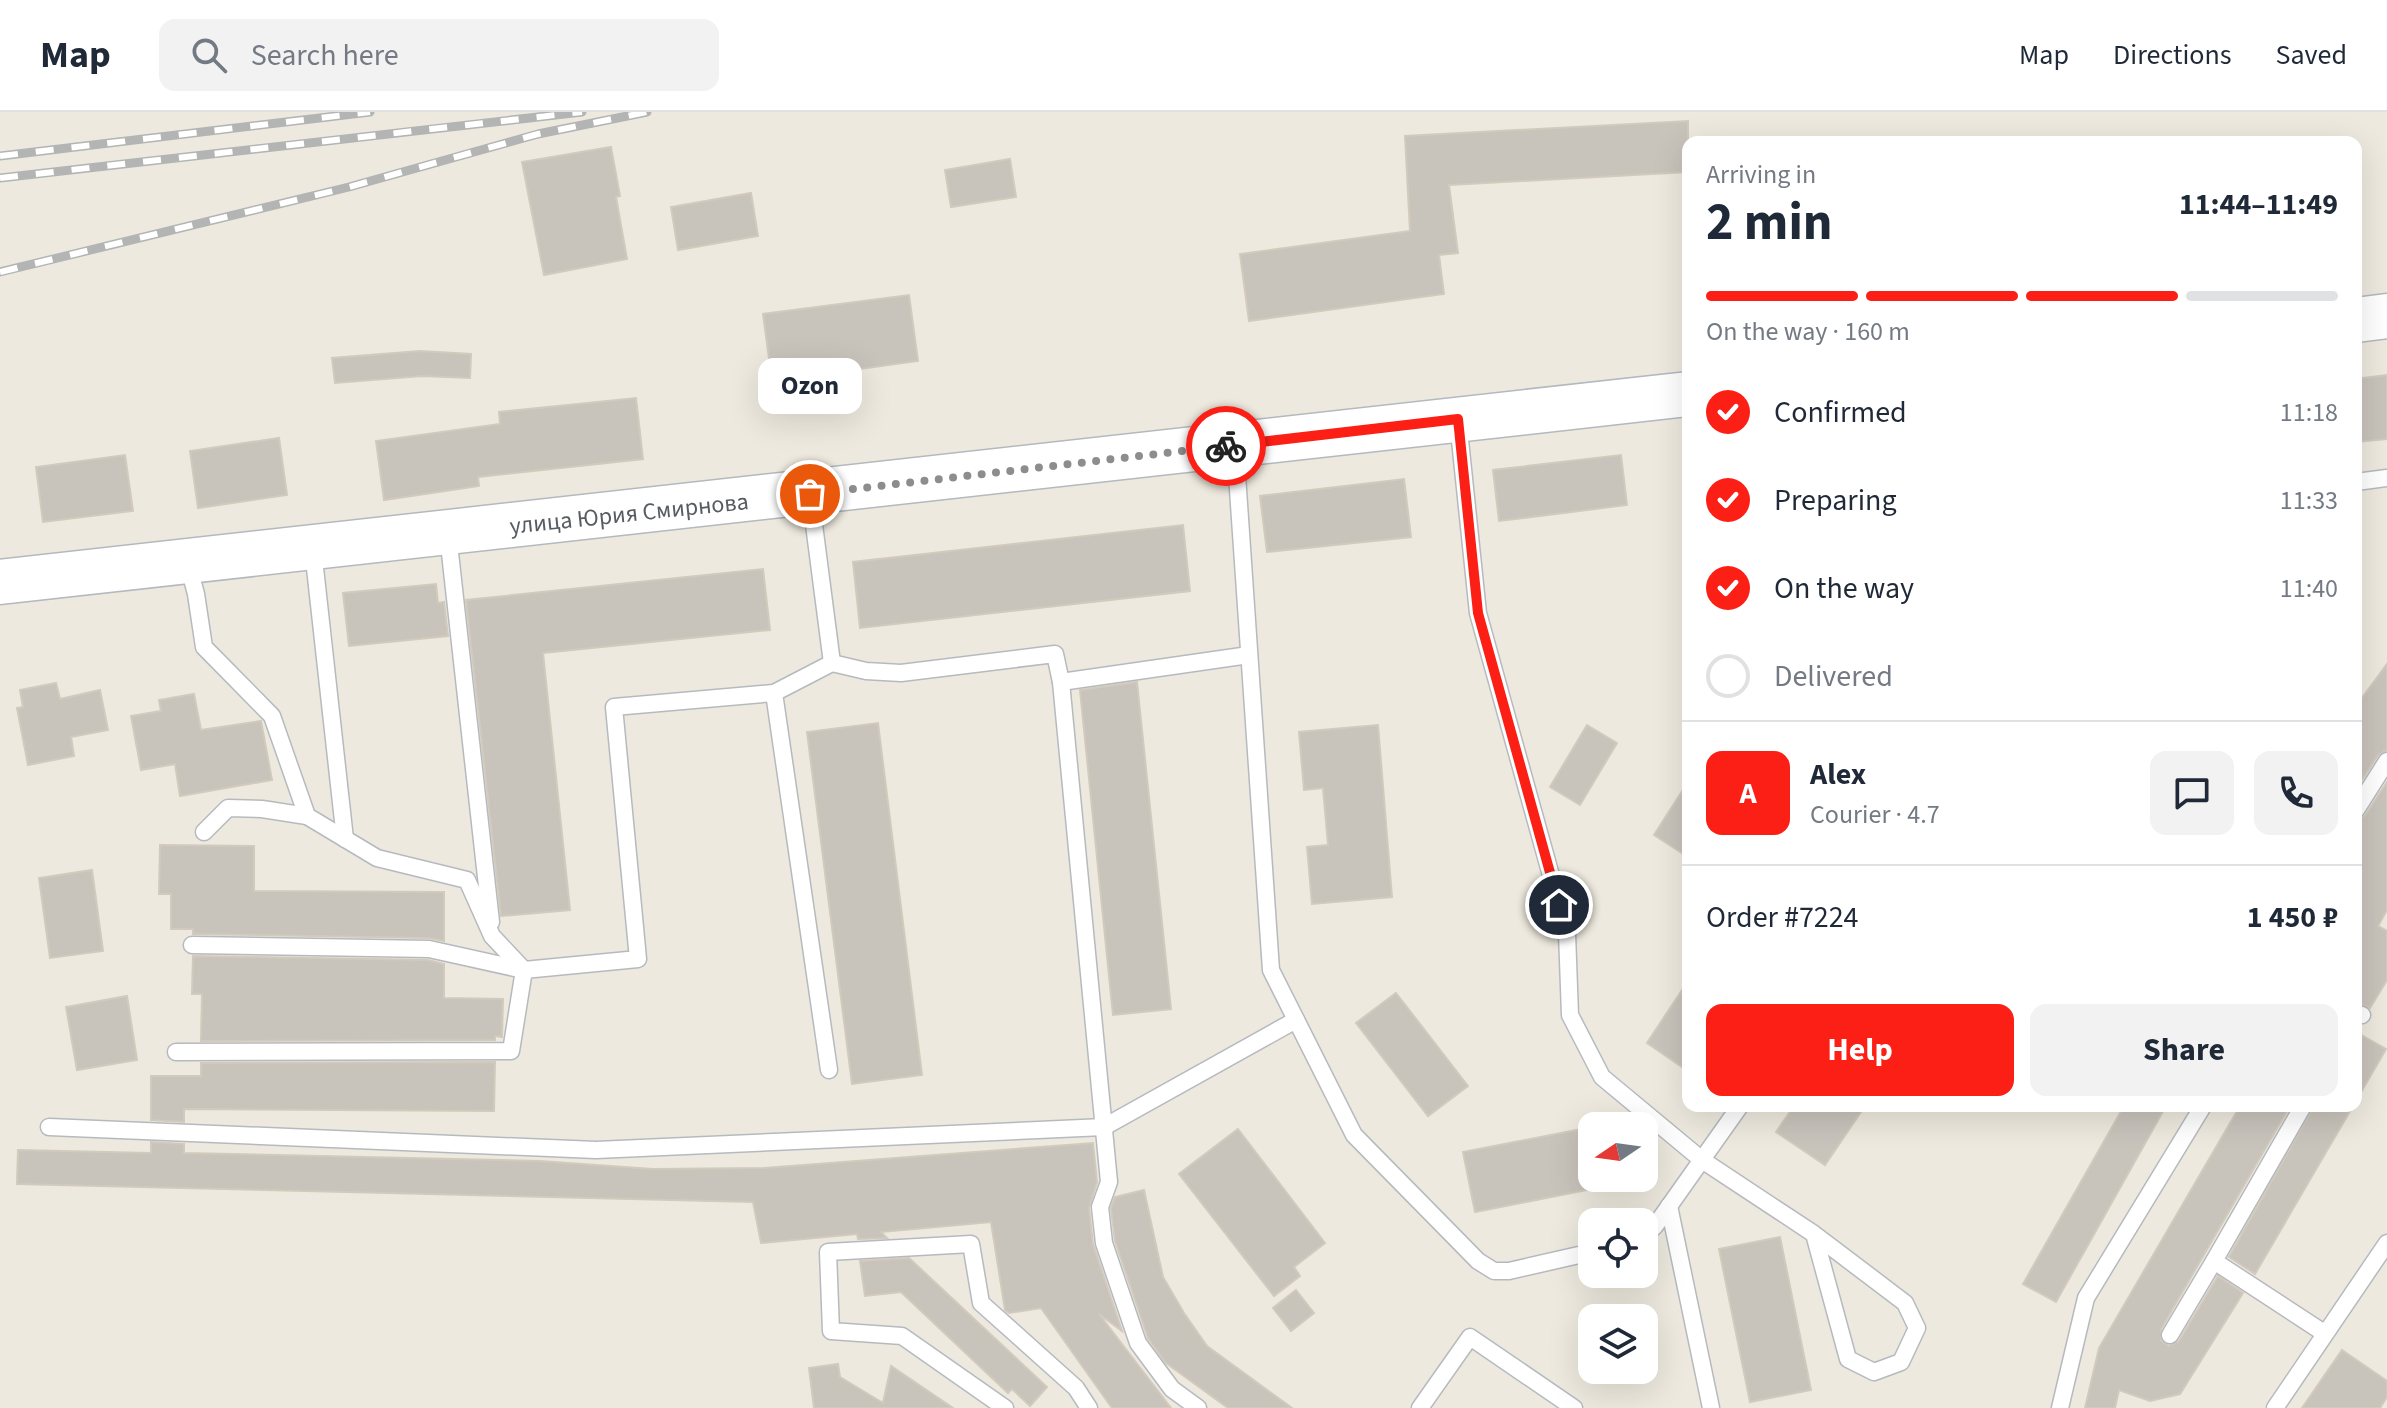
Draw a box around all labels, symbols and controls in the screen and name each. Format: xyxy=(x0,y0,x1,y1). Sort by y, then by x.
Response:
search box xyxy=(159,19,719,91)
text: Map xyxy=(40,28,111,82)
icon: search xyxy=(187,33,231,77)
text: Search here xyxy=(251,34,399,77)
text: Map xyxy=(2019,35,2069,75)
text: Directions xyxy=(2113,35,2232,75)
text: Saved xyxy=(2276,35,2347,75)
text: Arriving in xyxy=(1706,156,1816,193)
text: 11:44–11:49 xyxy=(2179,183,2338,226)
text: 2 min xyxy=(1706,186,1833,260)
text: On the way · 160 m xyxy=(1706,313,1910,350)
callout: Ozon xyxy=(758,358,862,414)
text: Ozon xyxy=(781,367,839,404)
icon: check xyxy=(1706,390,1750,434)
text: Confirmed xyxy=(1774,391,1907,434)
text: 11:18 xyxy=(2280,394,2338,431)
courier xyxy=(1186,406,1266,486)
icon: bike xyxy=(1204,424,1248,468)
pin xyxy=(776,460,844,528)
icon: bag xyxy=(788,472,832,516)
icon: check xyxy=(1706,478,1750,522)
text: Preparing xyxy=(1774,479,1897,522)
text: 11:33 xyxy=(2280,482,2338,519)
street label: улица Юрия Смирнова xyxy=(508,484,750,544)
icon: check xyxy=(1706,566,1750,610)
text: On the way xyxy=(1774,567,1914,610)
text: 11:40 xyxy=(2280,570,2338,607)
text: Delivered xyxy=(1774,655,1893,698)
button: chat xyxy=(2150,751,2234,835)
button: phone xyxy=(2254,751,2338,835)
text: Alex xyxy=(1810,753,1866,796)
text: A xyxy=(1739,772,1757,815)
text: Courier · 4.7 xyxy=(1810,796,1940,833)
pin xyxy=(1525,871,1593,939)
icon: home xyxy=(1537,883,1581,927)
text: Order #7224 xyxy=(1706,896,1859,939)
text: 1 450 ₽ xyxy=(2247,896,2338,939)
button: Help xyxy=(1706,1004,2014,1096)
button: Share xyxy=(2030,1004,2338,1096)
north arrow xyxy=(1578,1112,1658,1192)
map controls xyxy=(1578,1112,1658,1384)
button: locate xyxy=(1578,1208,1658,1288)
button: layers xyxy=(1578,1304,1658,1384)

